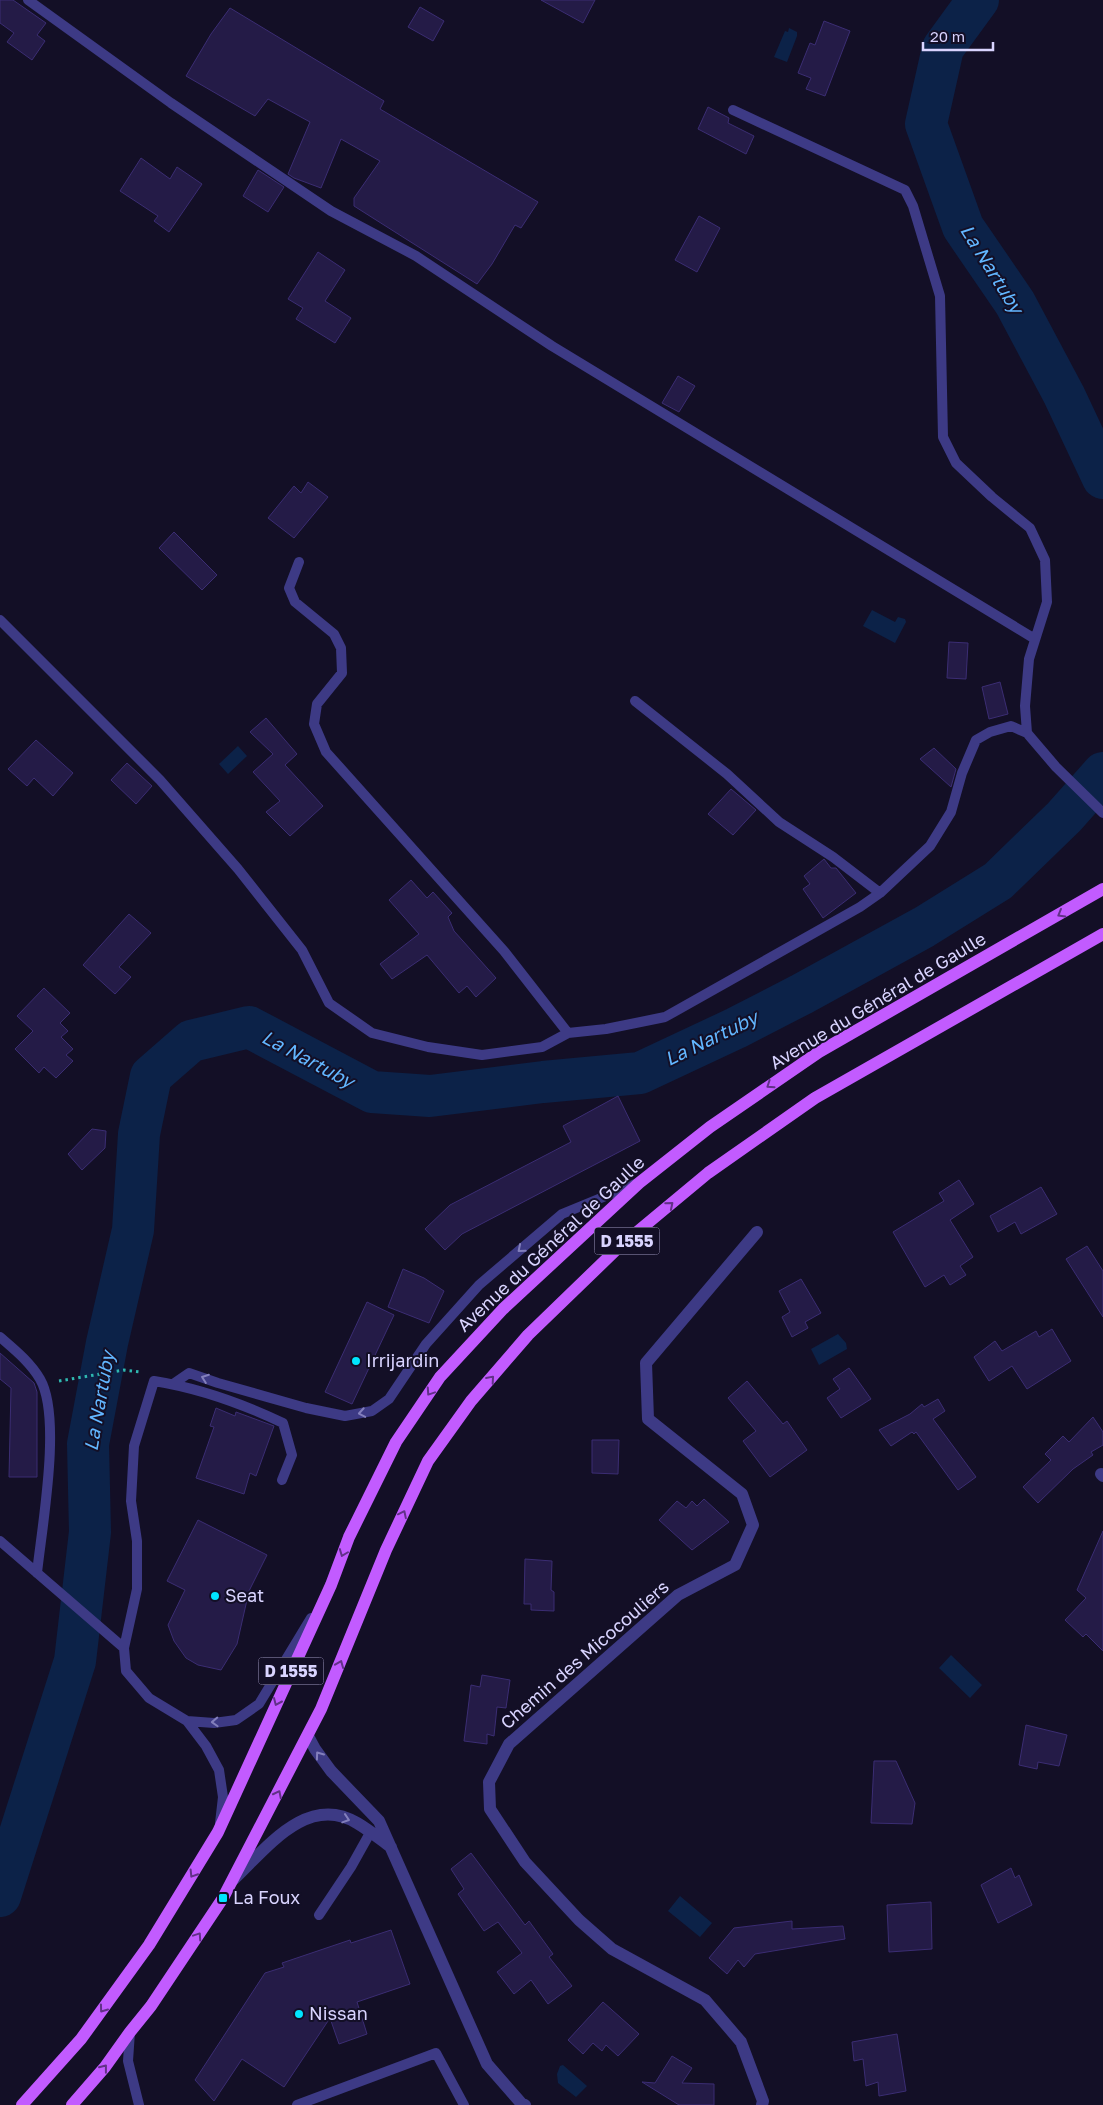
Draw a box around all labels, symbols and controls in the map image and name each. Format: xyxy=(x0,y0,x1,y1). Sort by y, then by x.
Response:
scale bar xyxy=(923,20,993,52)
text: 20 m xyxy=(930,27,965,45)
water label: La Nartuby xyxy=(956,220,1030,319)
one-way arrow xyxy=(1057,908,1066,918)
street label: Avenue du Général de Gaulle xyxy=(766,927,989,1073)
water label: La Nartuby xyxy=(661,1004,763,1070)
water label: La Nartuby xyxy=(258,1025,360,1093)
one-way arrow xyxy=(766,1079,776,1088)
street label: Avenue du Général de Gaulle xyxy=(452,1151,648,1336)
one-way arrow xyxy=(664,1202,673,1211)
road number: D 1555 xyxy=(594,1228,660,1254)
one-way arrow xyxy=(518,1243,527,1252)
water label: La Nartuby xyxy=(78,1347,119,1452)
place label: Irrijardin xyxy=(366,1349,439,1371)
marker: Irrijardin xyxy=(350,1355,362,1367)
one-way arrow xyxy=(201,1374,210,1384)
one-way arrow xyxy=(485,1375,494,1384)
one-way arrow xyxy=(427,1386,436,1396)
one-way arrow xyxy=(358,1408,367,1418)
one-way arrow xyxy=(397,1510,407,1519)
one-way arrow xyxy=(339,1548,349,1557)
street label: Chemin des Micocouliers xyxy=(496,1575,673,1733)
place label: Seat xyxy=(225,1584,264,1606)
marker: Seat xyxy=(209,1590,221,1602)
road number: D 1555 xyxy=(258,1658,324,1684)
one-way arrow xyxy=(333,1660,344,1669)
one-way arrow xyxy=(273,1697,284,1706)
one-way arrow xyxy=(210,1717,218,1727)
one-way arrow xyxy=(316,1751,325,1761)
one-way arrow xyxy=(272,1791,282,1800)
one-way arrow xyxy=(342,1813,350,1823)
one-way arrow xyxy=(189,1868,199,1877)
place label: La Foux xyxy=(233,1886,300,1908)
marker: La Foux xyxy=(217,1892,229,1904)
one-way arrow xyxy=(192,1932,201,1941)
place label: Nissan xyxy=(309,2002,368,2024)
one-way arrow xyxy=(100,2003,108,2012)
marker: Nissan xyxy=(293,2008,305,2020)
one-way arrow xyxy=(98,2065,106,2074)

